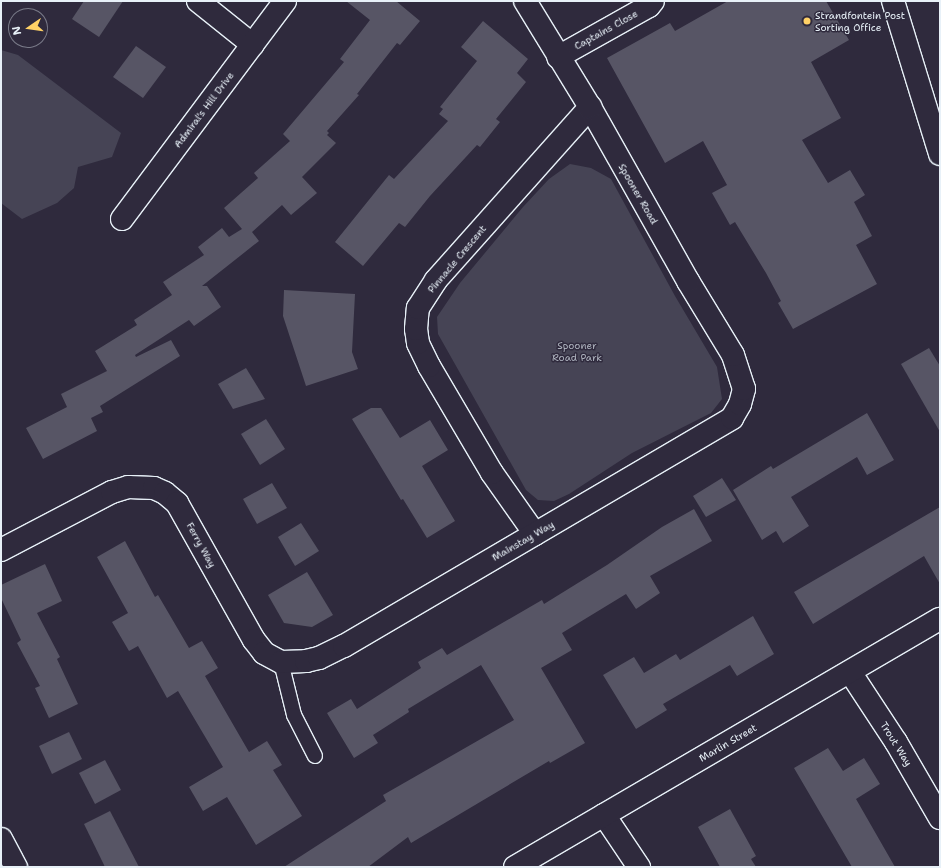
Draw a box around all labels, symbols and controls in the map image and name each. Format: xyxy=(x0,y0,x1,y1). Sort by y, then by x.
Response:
north arrow xyxy=(8,8,48,48)
street label: Captains Close xyxy=(572,8,640,52)
place label: Strandfontein Post Sorting Office xyxy=(815,9,905,32)
marker: Strandfontein Post Sorting Office xyxy=(802,16,812,26)
text: N xyxy=(9,25,25,37)
street label: Admiral's Hill Drive xyxy=(172,70,236,150)
street label: Spooner Road xyxy=(616,162,660,226)
street label: Pinnacle Crescent xyxy=(425,223,489,295)
park label: Spooner Road Park xyxy=(552,339,602,362)
street label: Mainstay Way xyxy=(490,518,556,564)
street label: Ferry Way xyxy=(184,520,218,570)
street label: Trout Way xyxy=(878,720,914,768)
street label: Marlin Street xyxy=(697,722,759,764)

